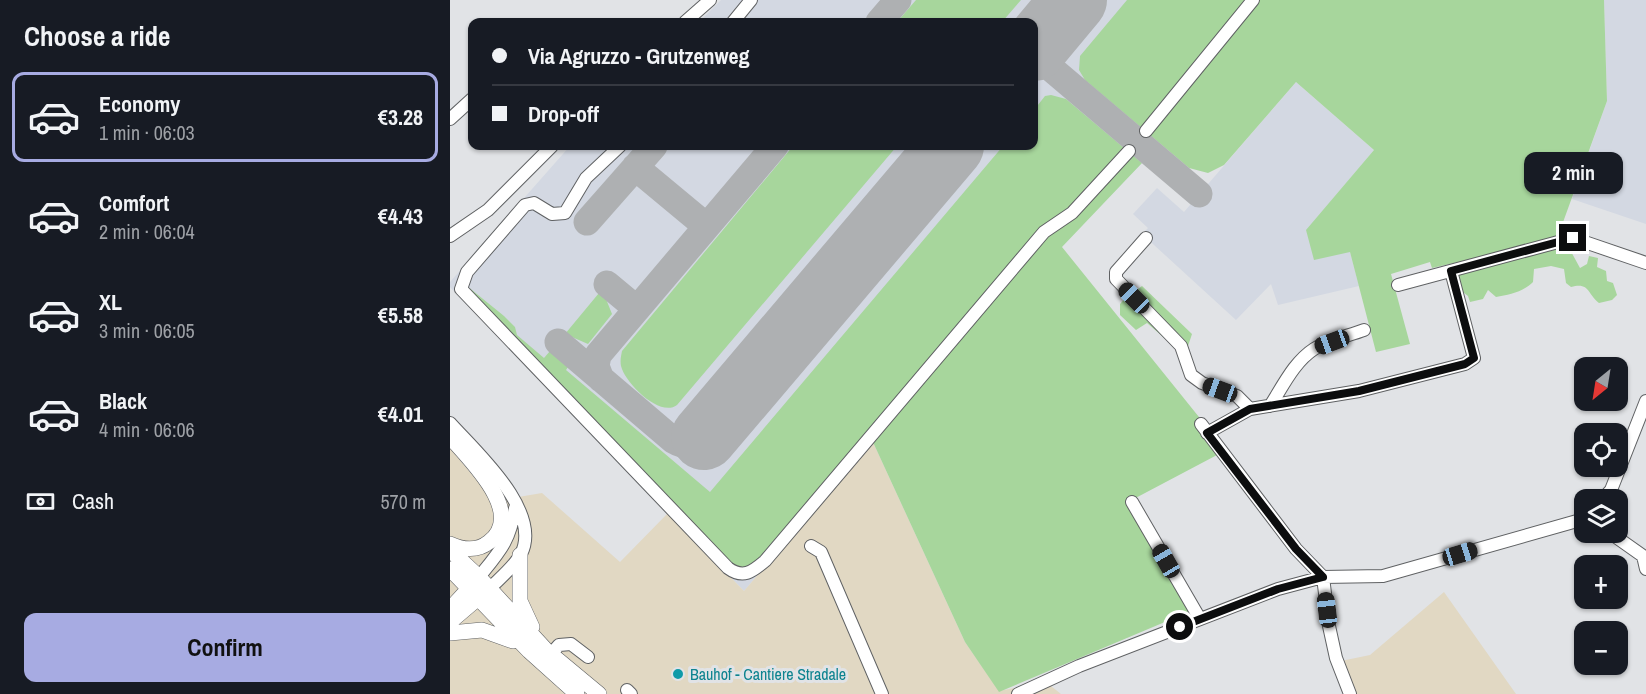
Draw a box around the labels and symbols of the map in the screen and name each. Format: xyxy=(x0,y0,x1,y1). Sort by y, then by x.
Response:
callout: 2 min xyxy=(1524,151,1622,193)
route end xyxy=(1559,224,1586,251)
car xyxy=(1115,279,1153,317)
car xyxy=(1312,327,1352,357)
north arrow xyxy=(1574,357,1628,411)
car xyxy=(1200,375,1240,405)
car xyxy=(1440,540,1480,568)
car xyxy=(1149,541,1183,581)
car xyxy=(1316,591,1338,629)
route start xyxy=(1166,613,1193,640)
place label: Bauhof - Cantiere Stradale xyxy=(690,663,846,685)
marker: Bauhof - Cantiere Stradale xyxy=(671,667,685,681)

